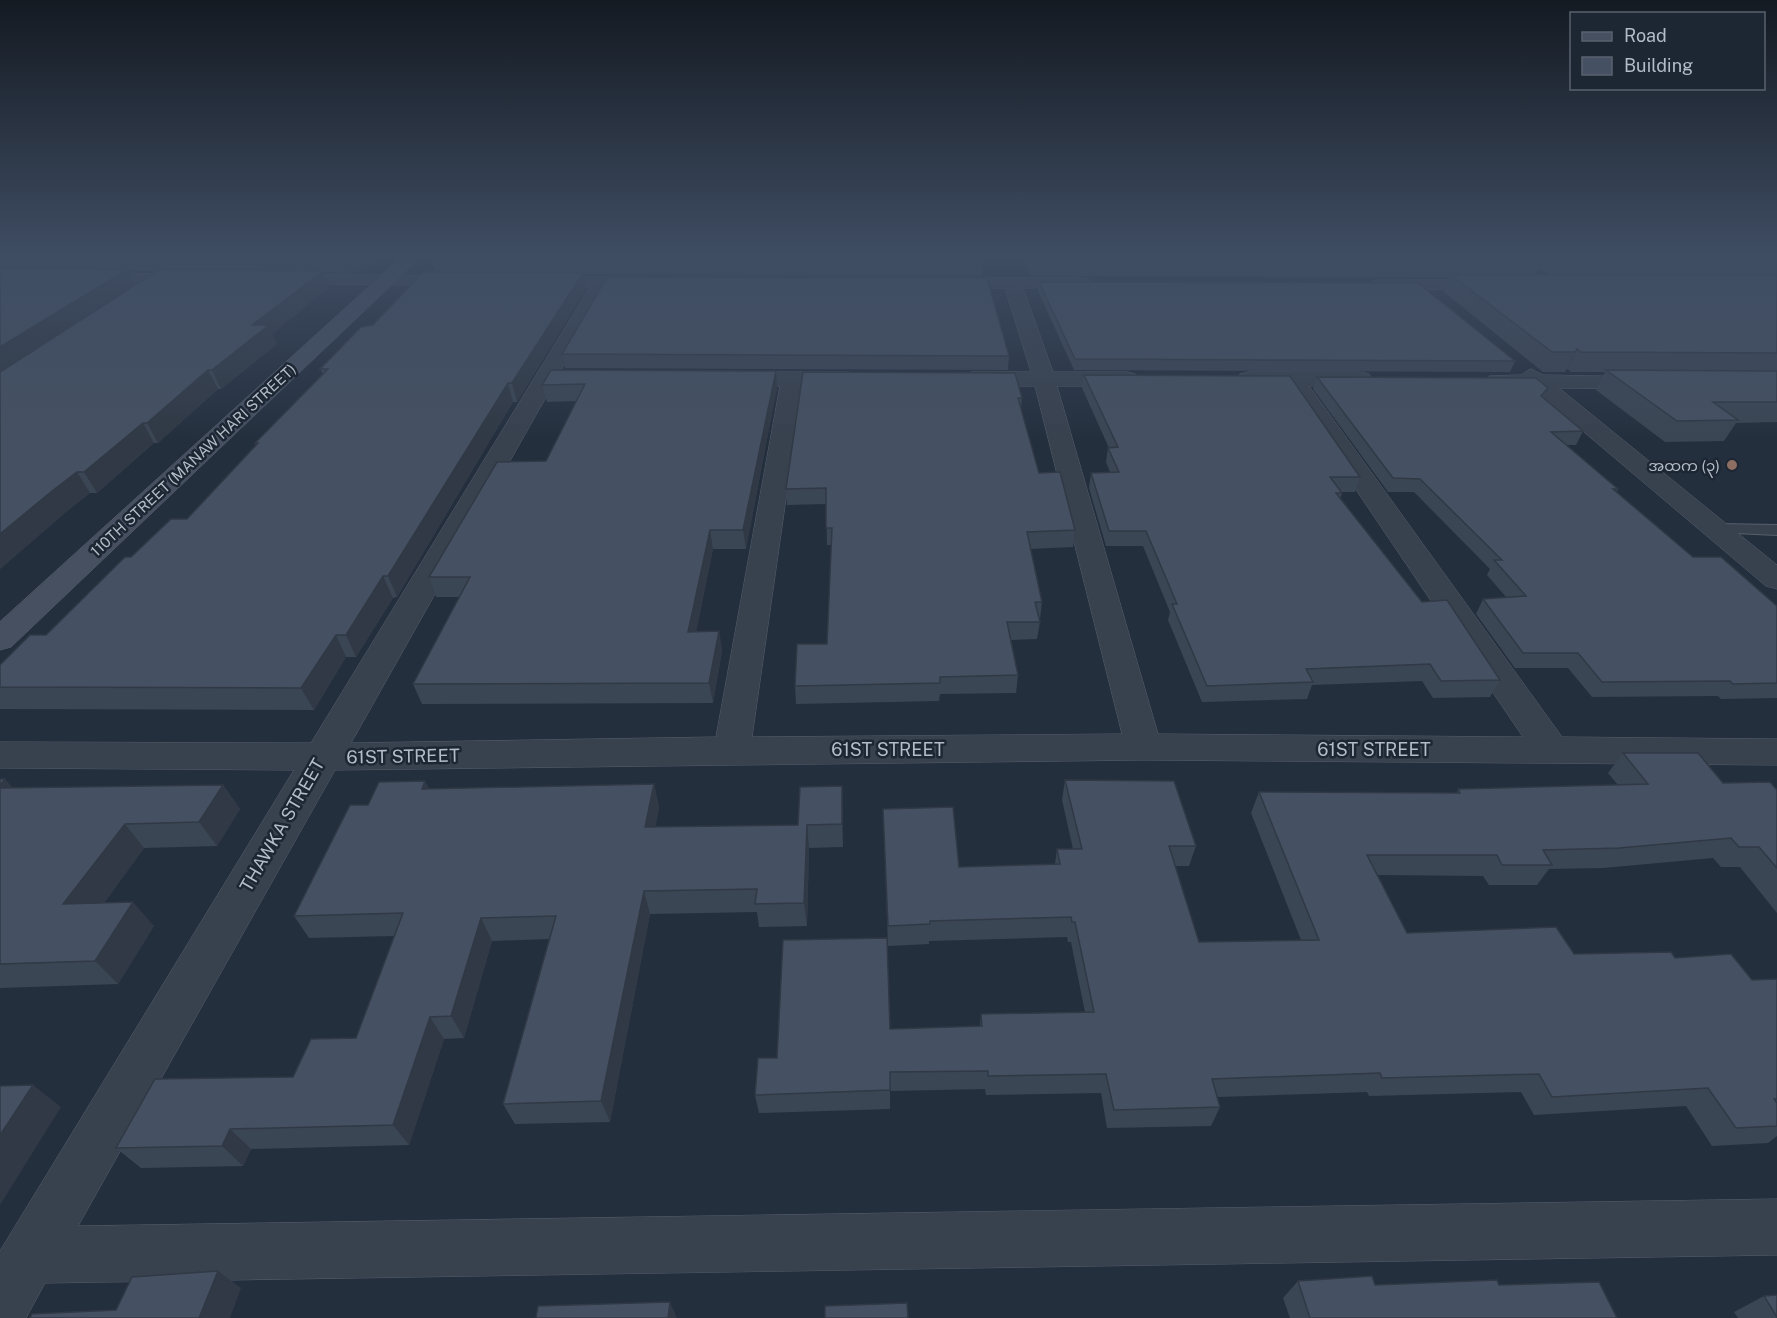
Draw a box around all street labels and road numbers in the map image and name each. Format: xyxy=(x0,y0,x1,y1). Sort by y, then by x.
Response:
street label: 110TH STREET (MANAW HARI STREET) xyxy=(87,360,299,560)
street label: 61ST STREET xyxy=(831,739,945,760)
street label: 61ST STREET xyxy=(1317,739,1431,760)
street label: 61ST STREET xyxy=(346,745,460,767)
street label: THAWKA STREET xyxy=(235,754,329,895)

